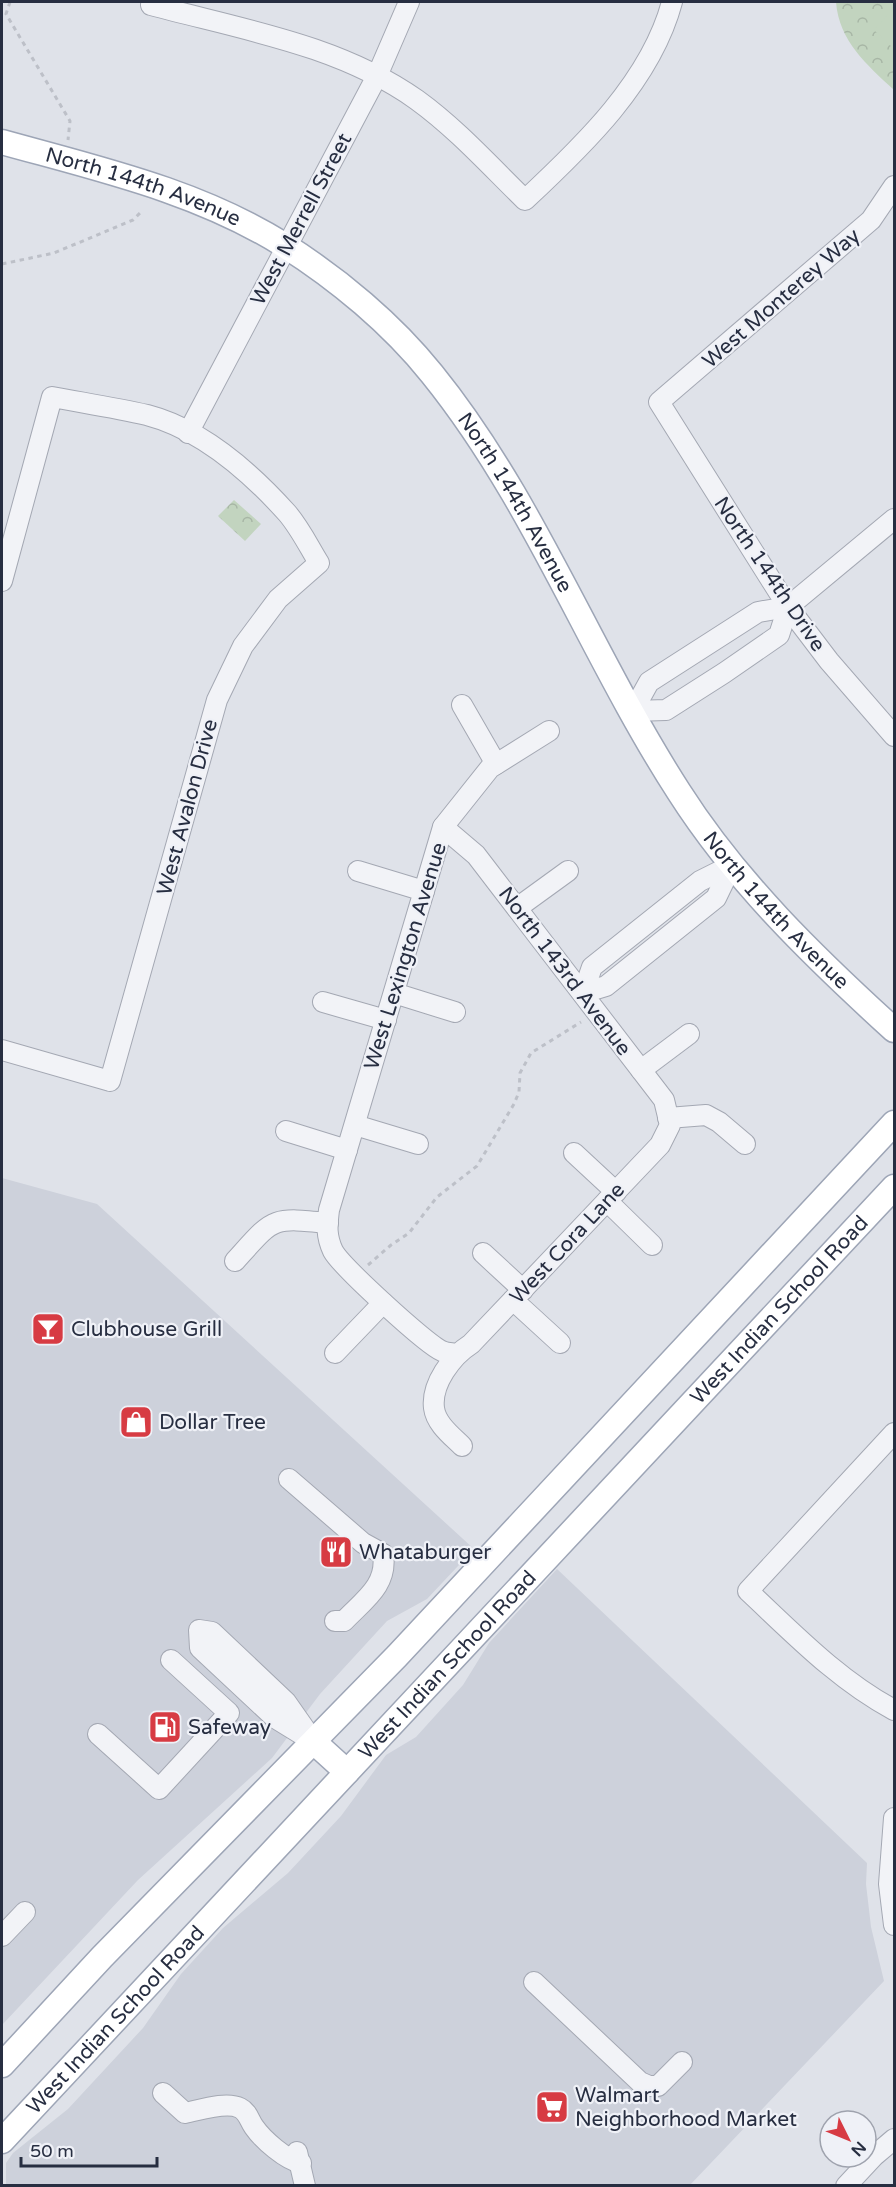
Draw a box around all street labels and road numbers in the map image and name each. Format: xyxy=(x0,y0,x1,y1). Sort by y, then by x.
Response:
street label: West Merrell Street xyxy=(246,129,357,309)
street label: North 144th Avenue xyxy=(43,142,245,232)
street label: West Monterey Way xyxy=(698,223,865,373)
street label: North 144th Avenue xyxy=(452,408,578,597)
street label: North 144th Drive xyxy=(709,492,831,656)
street label: West Avalon Drive xyxy=(152,716,223,898)
street label: North 144th Avenue xyxy=(697,827,854,995)
street label: West Lexington Avenue xyxy=(359,839,452,1073)
street label: North 143rd Avenue xyxy=(493,882,636,1061)
street label: West Cora Lane xyxy=(505,1177,630,1309)
street label: West Indian School Road xyxy=(685,1211,874,1410)
street label: West Indian School Road xyxy=(354,1566,542,1765)
street label: West Indian School Road xyxy=(22,1921,210,2120)

